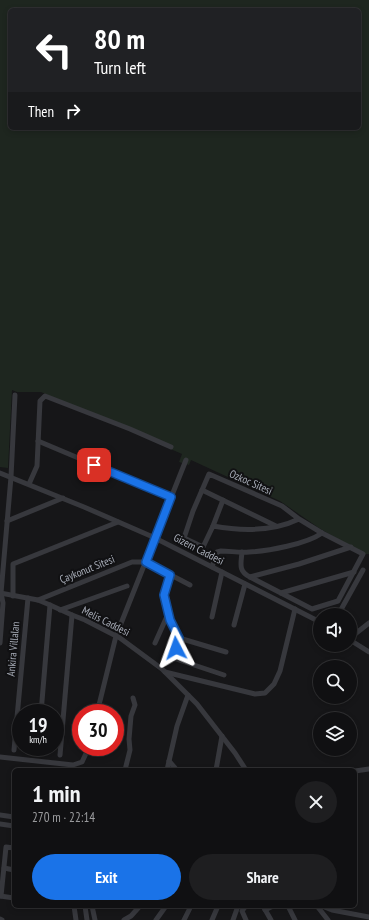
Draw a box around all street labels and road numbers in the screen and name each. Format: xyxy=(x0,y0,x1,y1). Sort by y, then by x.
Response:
street label: Ozkoc Sitesi xyxy=(227,466,275,498)
street label: Gizem Caddesi xyxy=(171,530,227,568)
street label: Çaykonut Sitesi xyxy=(57,552,117,586)
street label: Melis Caddesi xyxy=(80,603,132,639)
street label: Ankira Villalan xyxy=(4,621,22,677)

